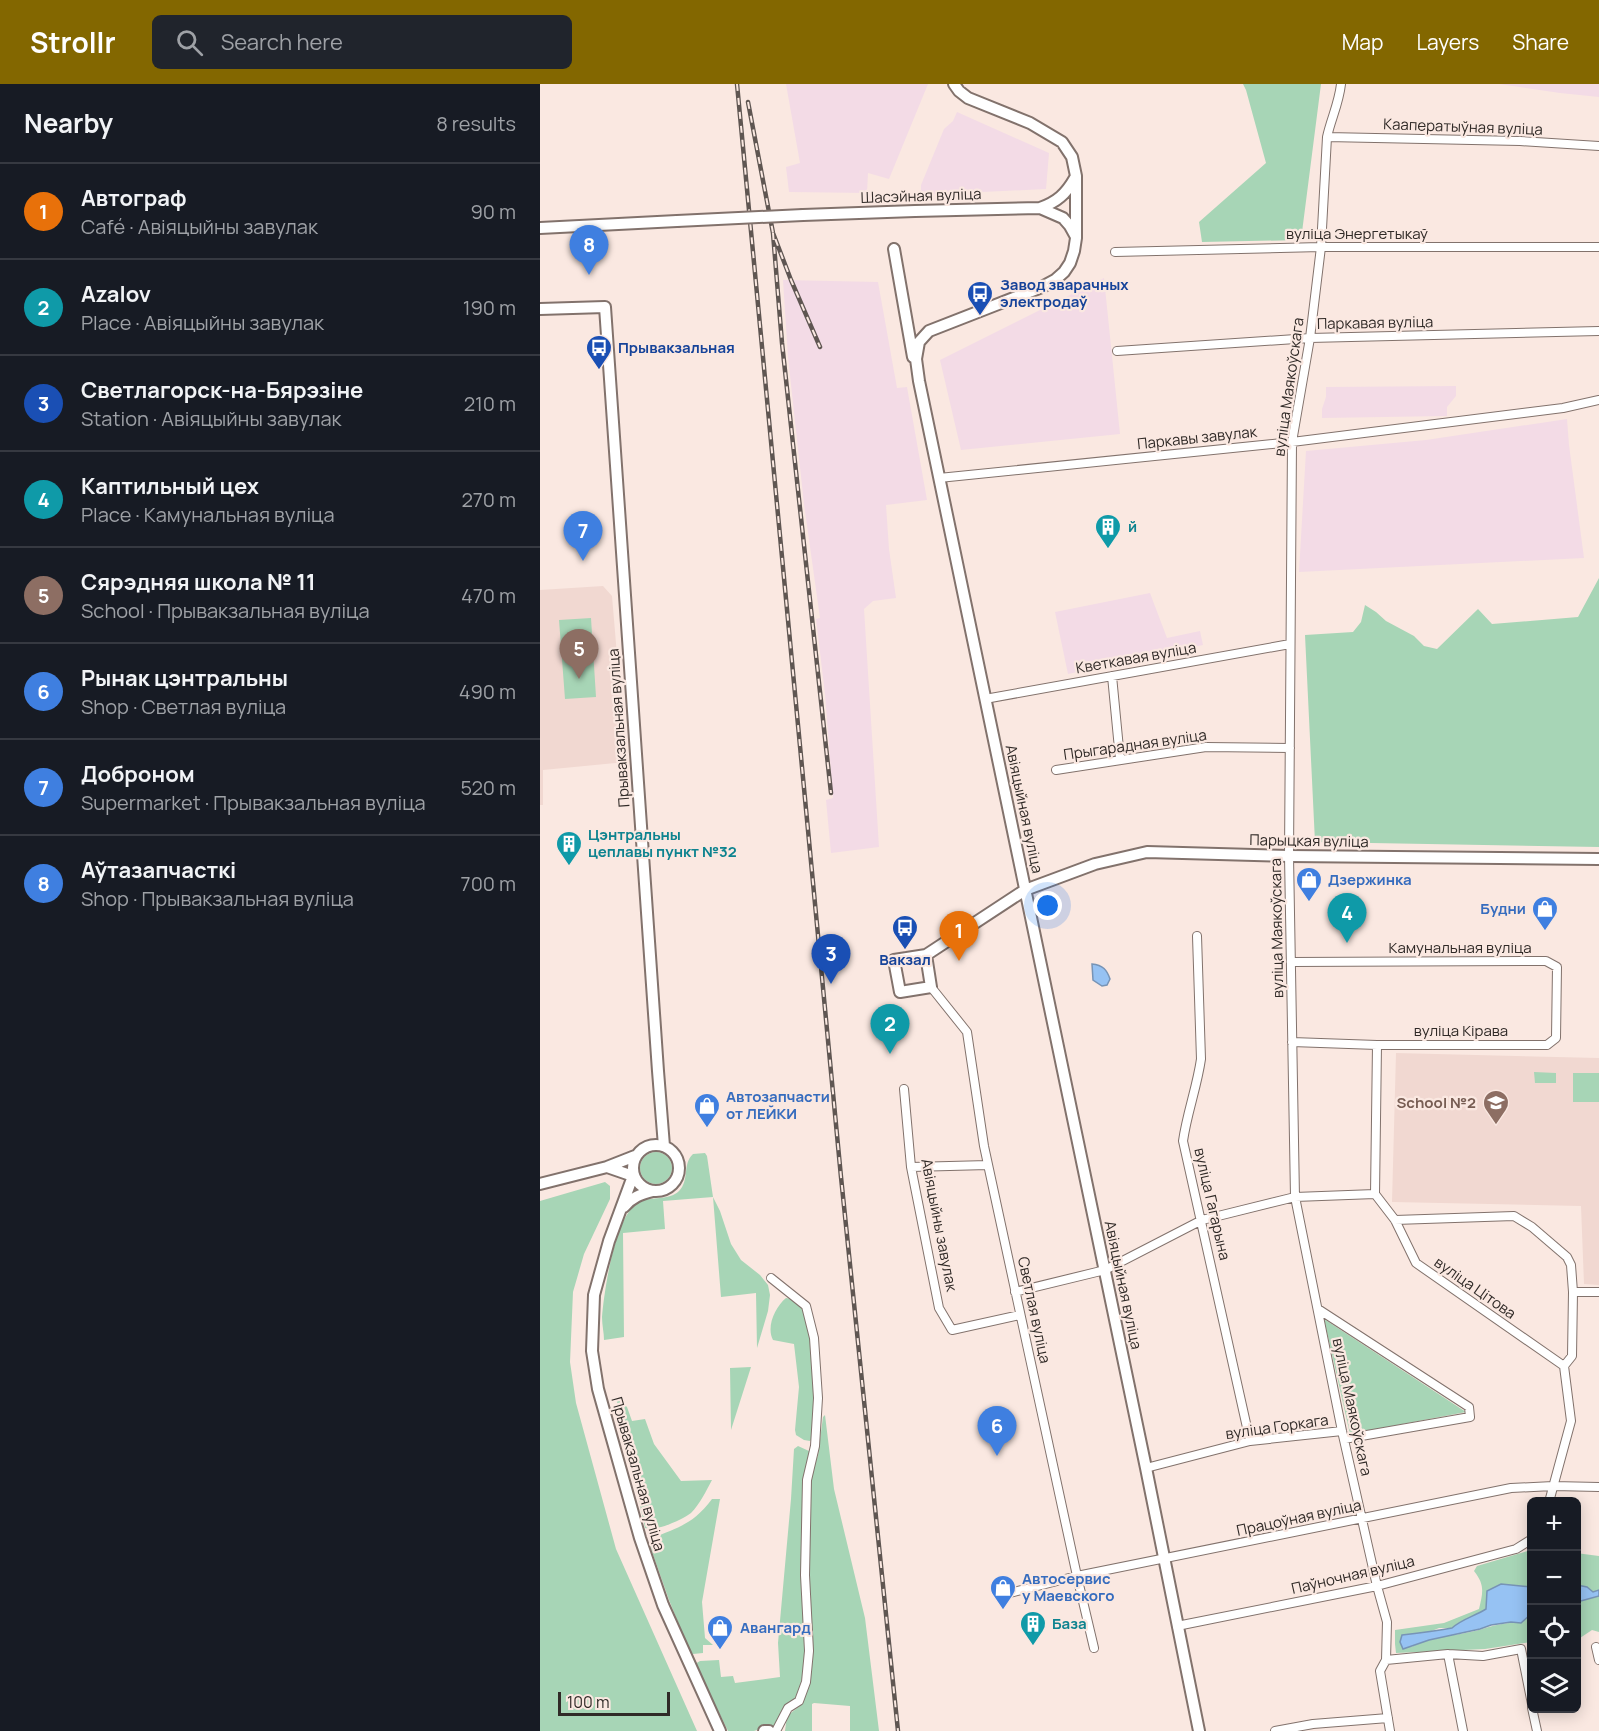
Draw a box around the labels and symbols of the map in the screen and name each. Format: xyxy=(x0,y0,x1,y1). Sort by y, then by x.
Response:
street label: Кааператыўная вуліца xyxy=(1383,113,1543,140)
street label: Шасэйная вуліца xyxy=(860,183,982,208)
street label: вуліца Энергетыкаў xyxy=(1286,223,1428,244)
pin: 8 xyxy=(569,226,608,275)
place label: Завод зварачных электродаў xyxy=(1000,274,1129,312)
bus stop icon: Завод зварачных электродаў xyxy=(965,279,995,317)
street label: Паркавая вуліца xyxy=(1317,311,1433,334)
street label: вуліца Маякоўскага xyxy=(1268,316,1309,458)
bus stop icon: Прывакзальная xyxy=(584,333,614,371)
place label: Прывакзальная xyxy=(618,337,735,358)
street label: Паркавы завулак xyxy=(1136,421,1258,454)
pin: 7 xyxy=(564,512,603,561)
building icon: й xyxy=(1093,512,1123,550)
place label: й xyxy=(1128,516,1137,537)
pin: 5 xyxy=(560,630,598,679)
street label: Кветкавая вуліца xyxy=(1074,637,1198,678)
street label: Прывакзальная вуліца xyxy=(602,648,635,808)
street label: Прыгарадная вуліца xyxy=(1062,724,1208,765)
street label: Авіяцыйная вуліца xyxy=(1001,743,1048,875)
place label: Цэнтральны цеплавы пункт №32 xyxy=(588,824,737,862)
building icon: Цэнтральны цеплавы пункт №32 xyxy=(554,829,584,867)
street label: Парыцкая вуліца xyxy=(1249,829,1369,852)
street label: вуліца Маякоўскага xyxy=(1265,858,1288,998)
shop icon: Дзержинка xyxy=(1294,865,1324,903)
place label: Дзержинка xyxy=(1328,869,1412,890)
your location xyxy=(1033,891,1062,920)
pin: 4 xyxy=(1328,894,1366,943)
shop icon: Будни xyxy=(1530,894,1560,932)
place label: Будни xyxy=(1480,898,1526,919)
pin: 1 xyxy=(940,912,978,961)
bus stop icon: Вакзал xyxy=(890,913,920,951)
pin: 3 xyxy=(812,934,850,984)
street label: Камунальная вуліца xyxy=(1388,937,1532,958)
place label: Вакзал xyxy=(879,949,931,970)
pin: 2 xyxy=(870,1004,910,1054)
street label: вуліца Кірава xyxy=(1414,1020,1508,1041)
place label: Автозапчасти от ЛЕЙКИ xyxy=(726,1086,830,1124)
school or university icon: School №2 xyxy=(1481,1088,1511,1126)
shop icon: Автозапчасти от ЛЕЙКИ xyxy=(692,1091,722,1129)
place label: School №2 xyxy=(1396,1092,1476,1113)
street label: вуліца Гагарына xyxy=(1189,1146,1236,1262)
street label: Авіяцыйны завулак xyxy=(916,1157,963,1294)
street label: Авіяцыйная вуліца xyxy=(1100,1219,1147,1351)
street label: вуліца Цітова xyxy=(1430,1252,1520,1324)
street label: Светлая вуліца xyxy=(1013,1255,1056,1365)
street label: вуліца Маякоўскага xyxy=(1328,1336,1377,1478)
street label: Прывакзальная вуліца xyxy=(606,1394,671,1553)
pin: 6 xyxy=(978,1406,1016,1456)
street label: вуліца Горкага xyxy=(1224,1409,1330,1444)
street label: Працоўная вуліца xyxy=(1235,1494,1363,1541)
street label: Паўночная вуліца xyxy=(1289,1550,1417,1599)
place label: Автосервис у Маевского xyxy=(1022,1568,1114,1606)
shop icon: Автосервис у Маевского xyxy=(988,1573,1018,1611)
building icon: База xyxy=(1018,1609,1048,1647)
shop icon: Авангард xyxy=(705,1613,735,1651)
place label: База xyxy=(1052,1613,1087,1634)
place label: Авангард xyxy=(740,1617,811,1638)
scale bar xyxy=(558,1689,670,1716)

